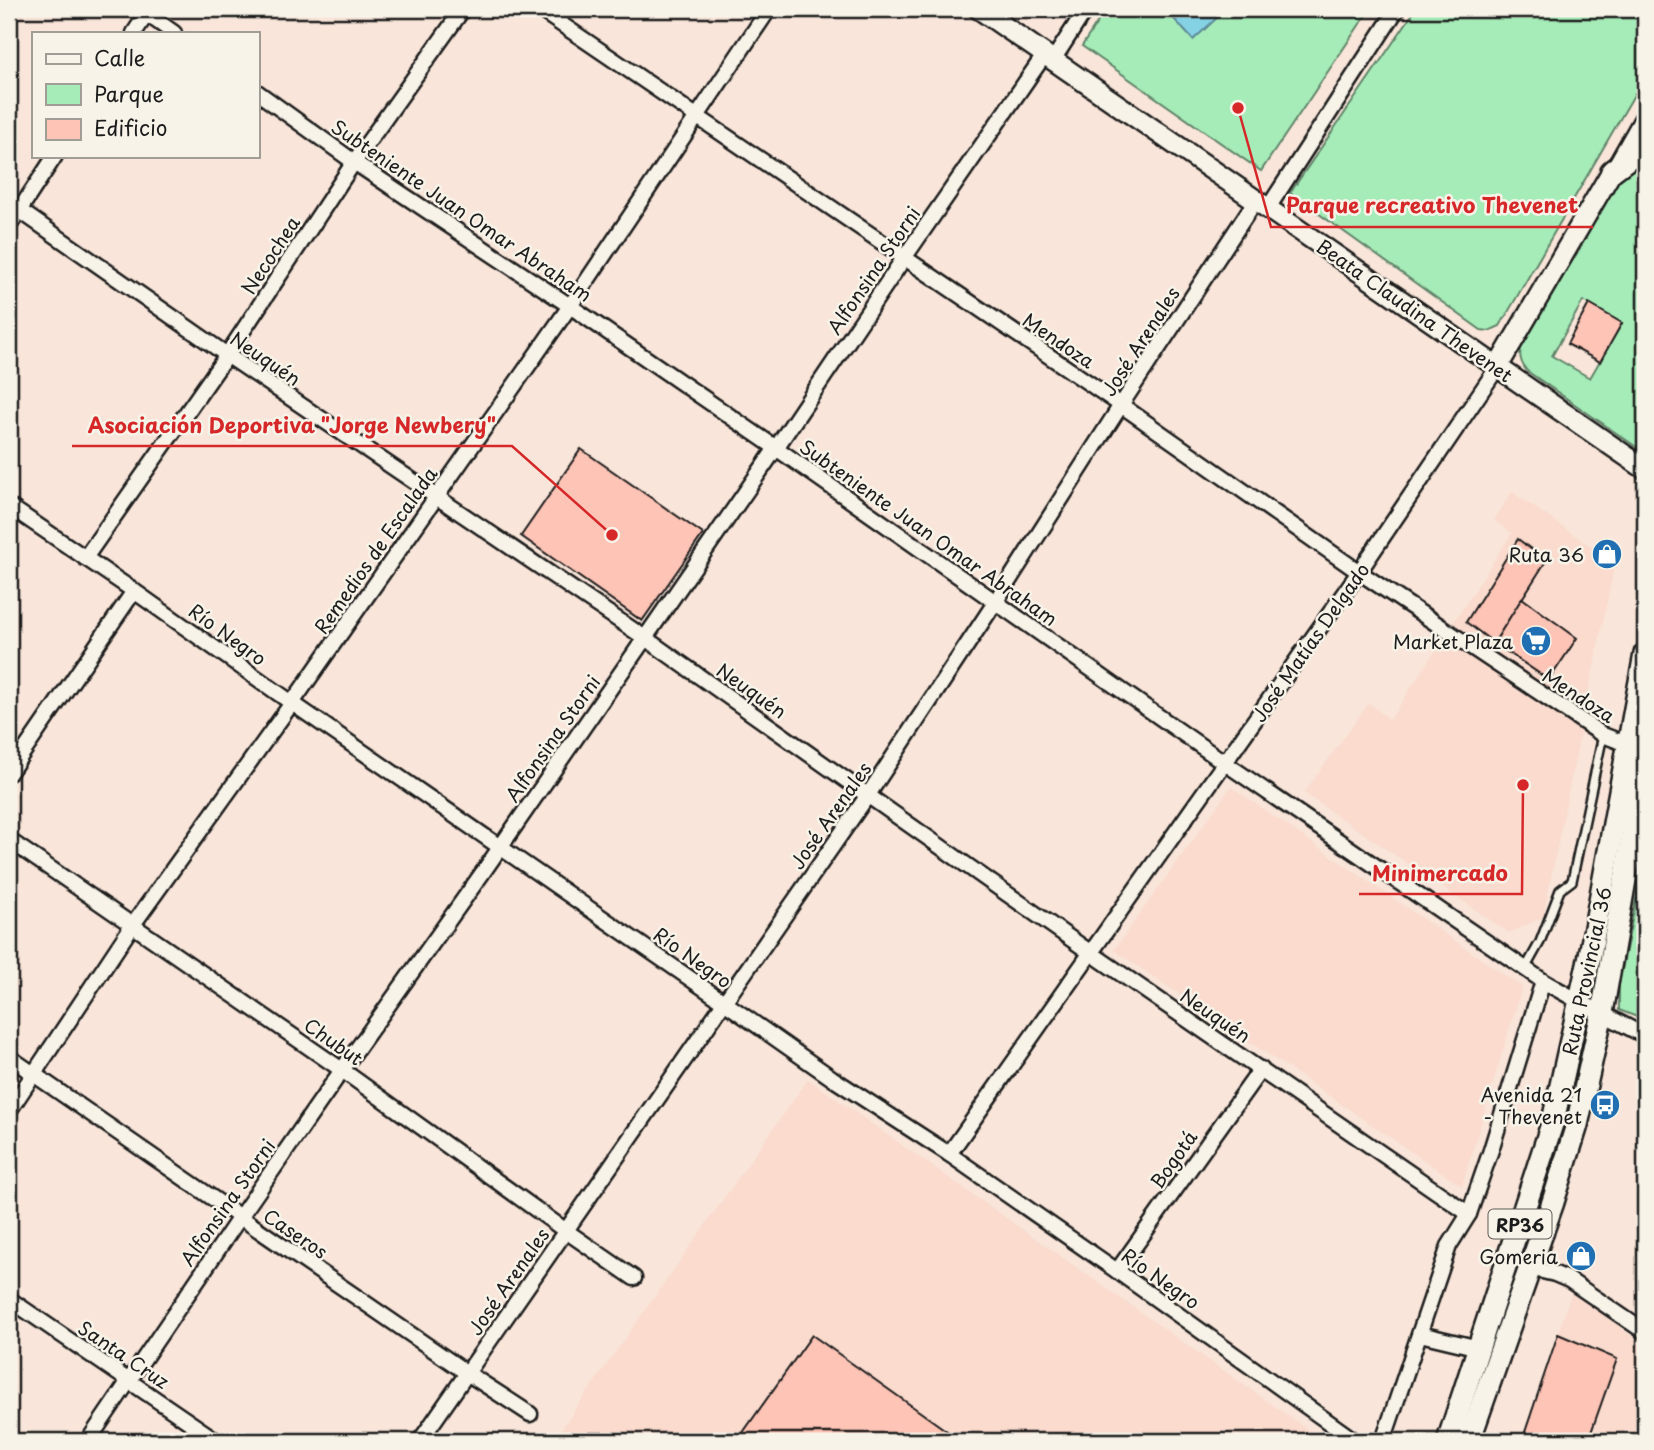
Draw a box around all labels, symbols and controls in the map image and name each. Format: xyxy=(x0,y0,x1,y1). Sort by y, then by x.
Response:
legend xyxy=(32,32,259,158)
text: Calle xyxy=(94,41,145,73)
text: Parque xyxy=(94,77,164,109)
text: Edificio xyxy=(94,111,167,143)
street label: Subteniente Juan Omar Abraham xyxy=(326,112,598,308)
callout: Parque recreativo Thevenet xyxy=(1271,185,1593,227)
text: Parque recreativo Thevenet xyxy=(1286,188,1578,220)
street label: Alfonsina Storni xyxy=(820,200,926,340)
street label: Necochea xyxy=(234,210,306,300)
street label: Beata Claudina Thevenet xyxy=(1311,232,1519,389)
street label: José Arenales xyxy=(1094,281,1186,401)
street label: Mendoza xyxy=(1017,306,1101,375)
street label: Neuquén xyxy=(225,324,307,392)
callout: Asociación Deportiva "Jorge Newbery" xyxy=(72,404,512,446)
text: Asociación Deportiva "Jorge Newbery" xyxy=(88,408,496,440)
street label: Subteniente Juan Omar Abraham xyxy=(794,432,1064,632)
street label: Remedios de Escalada xyxy=(307,461,443,639)
shop icon: Ruta 36 xyxy=(1590,537,1624,571)
place label: Ruta 36 xyxy=(1509,540,1584,568)
street label: José Matías Delgado xyxy=(1244,557,1376,727)
street label: Río Negro xyxy=(183,596,273,672)
supermarket icon: Market Plaza xyxy=(1519,624,1553,658)
place label: Market Plaza xyxy=(1393,627,1513,655)
street label: Neuquén xyxy=(711,656,793,724)
street label: Mendoza xyxy=(1537,661,1621,729)
street label: Alfonsina Storni xyxy=(498,669,606,807)
street label: José Arenales xyxy=(783,756,877,874)
callout: Minimercado xyxy=(1359,852,1522,894)
text: Minimercado xyxy=(1372,856,1508,888)
street label: Ruta Provincial 36 xyxy=(1554,884,1618,1058)
street label: Río Negro xyxy=(648,920,738,994)
street label: Neuquén xyxy=(1175,981,1257,1049)
street label: Chubut xyxy=(299,1011,369,1072)
place label: Avenida 21 - Thevenet xyxy=(1481,1080,1582,1130)
bus stop icon: Avenida 21 - Thevenet xyxy=(1588,1088,1622,1122)
street label: Bogotá xyxy=(1143,1124,1203,1194)
street label: Alfonsina Storni xyxy=(173,1133,281,1271)
street label: Caseros xyxy=(258,1201,334,1265)
road number: RP36 xyxy=(1488,1210,1552,1238)
street label: José Arenales xyxy=(461,1222,555,1340)
shop icon: Gomeria xyxy=(1564,1239,1598,1273)
street label: Río Negro xyxy=(1116,1241,1206,1315)
place label: Gomeria xyxy=(1479,1242,1558,1270)
street label: Santa Cruz xyxy=(73,1313,175,1395)

